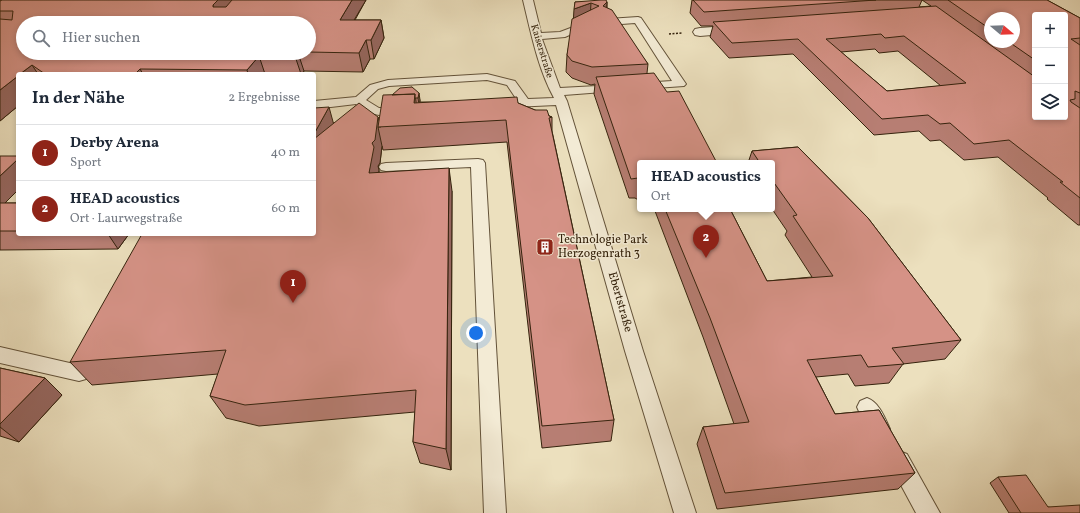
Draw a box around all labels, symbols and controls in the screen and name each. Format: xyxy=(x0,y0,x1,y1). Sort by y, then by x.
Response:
north arrow xyxy=(984,12,1020,48)
map controls xyxy=(1032,12,1068,120)
button: + xyxy=(1032,12,1068,48)
search box xyxy=(16,16,316,60)
street label: Kaiserstraße xyxy=(527,22,557,80)
icon: search xyxy=(30,27,52,49)
text: Hier suchen xyxy=(62,28,140,49)
button: − xyxy=(1032,48,1068,84)
button: layers xyxy=(1032,84,1068,120)
text: In der Nähe xyxy=(32,87,125,110)
text: 2 Ergebnisse xyxy=(228,89,300,107)
text: Derby Arena xyxy=(70,133,159,154)
text: 1 xyxy=(42,144,48,162)
text: 40 m xyxy=(271,144,300,162)
text: Sport xyxy=(70,154,102,172)
popup xyxy=(637,160,775,212)
text: HEAD acoustics xyxy=(651,167,761,188)
text: Ort xyxy=(651,188,671,206)
text: HEAD acoustics xyxy=(70,189,180,210)
text: 2 xyxy=(42,200,48,218)
text: 60 m xyxy=(272,200,300,218)
text: Ort · Laurwegstraße xyxy=(70,210,183,228)
pin: 2 xyxy=(693,225,719,258)
place label: Technologie Park Herzogenrath 3 xyxy=(558,232,648,262)
building icon: Technologie Park Herzogenrath 3 xyxy=(535,237,555,257)
pin: 1 xyxy=(280,270,306,303)
street label: Ebertstraße xyxy=(604,270,636,334)
your location xyxy=(466,323,486,343)

